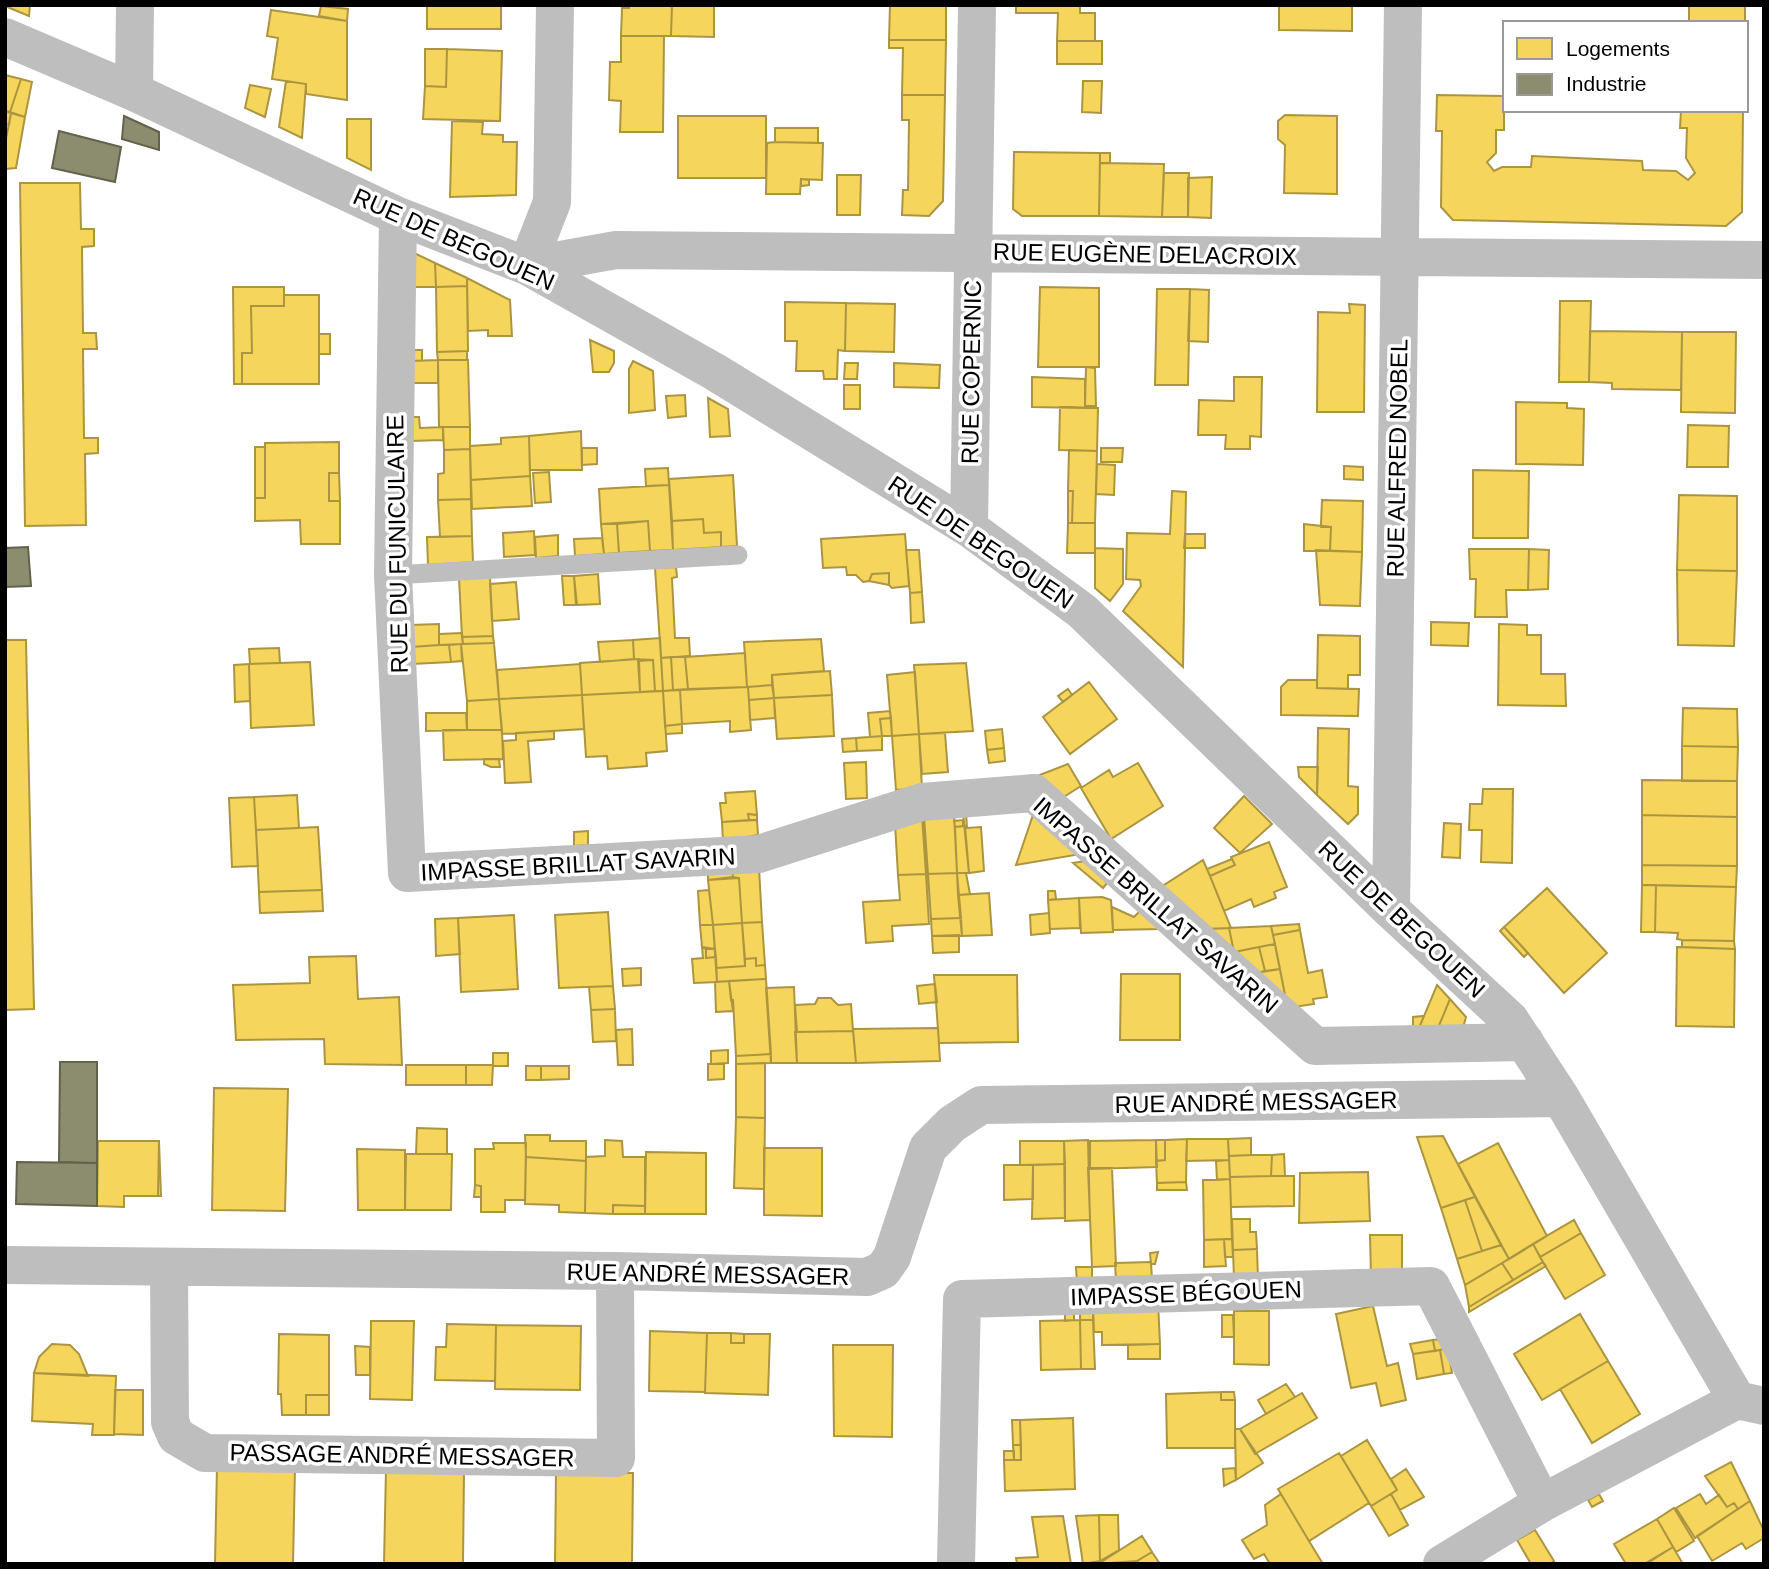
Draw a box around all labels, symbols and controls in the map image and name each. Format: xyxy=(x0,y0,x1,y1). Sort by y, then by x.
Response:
legend xyxy=(1503,21,1748,112)
text: Logements xyxy=(1566,37,1670,60)
text: Industrie xyxy=(1566,72,1647,95)
street label: RUE DE BEGOUEN xyxy=(349,182,559,296)
street label: RUE EUGÈNE DELACROIX xyxy=(993,238,1297,270)
street label: RUE COPERNIC xyxy=(956,280,986,464)
street label: RUE ALFRED NOBEL xyxy=(1381,338,1413,578)
street label: RUE DU FUNICULAIRE xyxy=(381,414,413,674)
street label: RUE DE BEGOUEN xyxy=(883,470,1079,614)
street label: IMPASSE BRILLAT SAVARIN xyxy=(1028,791,1284,1019)
street label: RUE DE BEGOUEN xyxy=(1313,835,1491,1003)
street label: IMPASSE BRILLAT SAVARIN xyxy=(420,842,736,886)
street label: RUE ANDRÉ MESSAGER xyxy=(1114,1086,1398,1118)
street label: RUE ANDRÉ MESSAGER xyxy=(566,1258,850,1290)
street label: IMPASSE BÉGOUEN xyxy=(1070,1275,1302,1311)
street label: PASSAGE ANDRÉ MESSAGER xyxy=(229,1438,575,1472)

